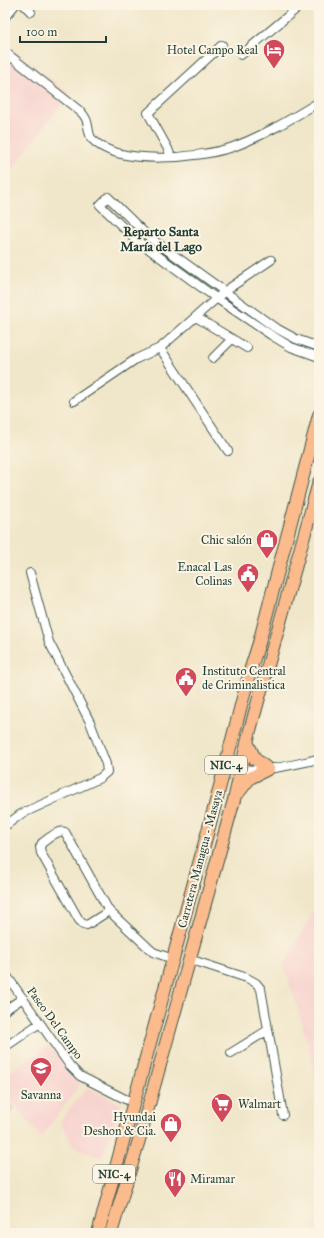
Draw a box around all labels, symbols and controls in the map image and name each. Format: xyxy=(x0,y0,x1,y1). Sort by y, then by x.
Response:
scale bar xyxy=(20,18,106,44)
text: 100 m xyxy=(26,25,57,39)
hotel icon: Hotel Campo Real xyxy=(261,37,287,70)
place label: Hotel Campo Real xyxy=(167,43,259,57)
district label: Reparto Santa María del Lago xyxy=(120,224,202,255)
shop icon: Chic salón xyxy=(254,527,280,560)
place label: Chic salón xyxy=(201,533,252,547)
place label: Enacal Las Colinas xyxy=(178,560,232,588)
public building icon: Enacal Las Colinas xyxy=(235,561,261,594)
place label: Instituto Central de Criminalistica xyxy=(202,664,287,692)
public building icon: Instituto Central de Criminalistica xyxy=(173,665,199,698)
road number: NIC-4 xyxy=(205,756,247,774)
street label: Carretera Managua - Masaya xyxy=(175,788,226,930)
street label: Paseo Del Campo xyxy=(24,984,86,1062)
school or university icon: Savanna xyxy=(28,1055,54,1088)
place label: Savanna xyxy=(21,1088,62,1102)
supermarket icon: Walmart xyxy=(209,1091,235,1124)
place label: Walmart xyxy=(238,1097,282,1111)
place label: Hyundai Deshon & Cia. xyxy=(83,1110,157,1138)
shop icon: Hyundai Deshon & Cia. xyxy=(158,1111,184,1144)
road number: NIC-4 xyxy=(93,1165,135,1183)
restaurant icon: Miramar xyxy=(162,1166,188,1199)
place label: Miramar xyxy=(190,1172,235,1186)

